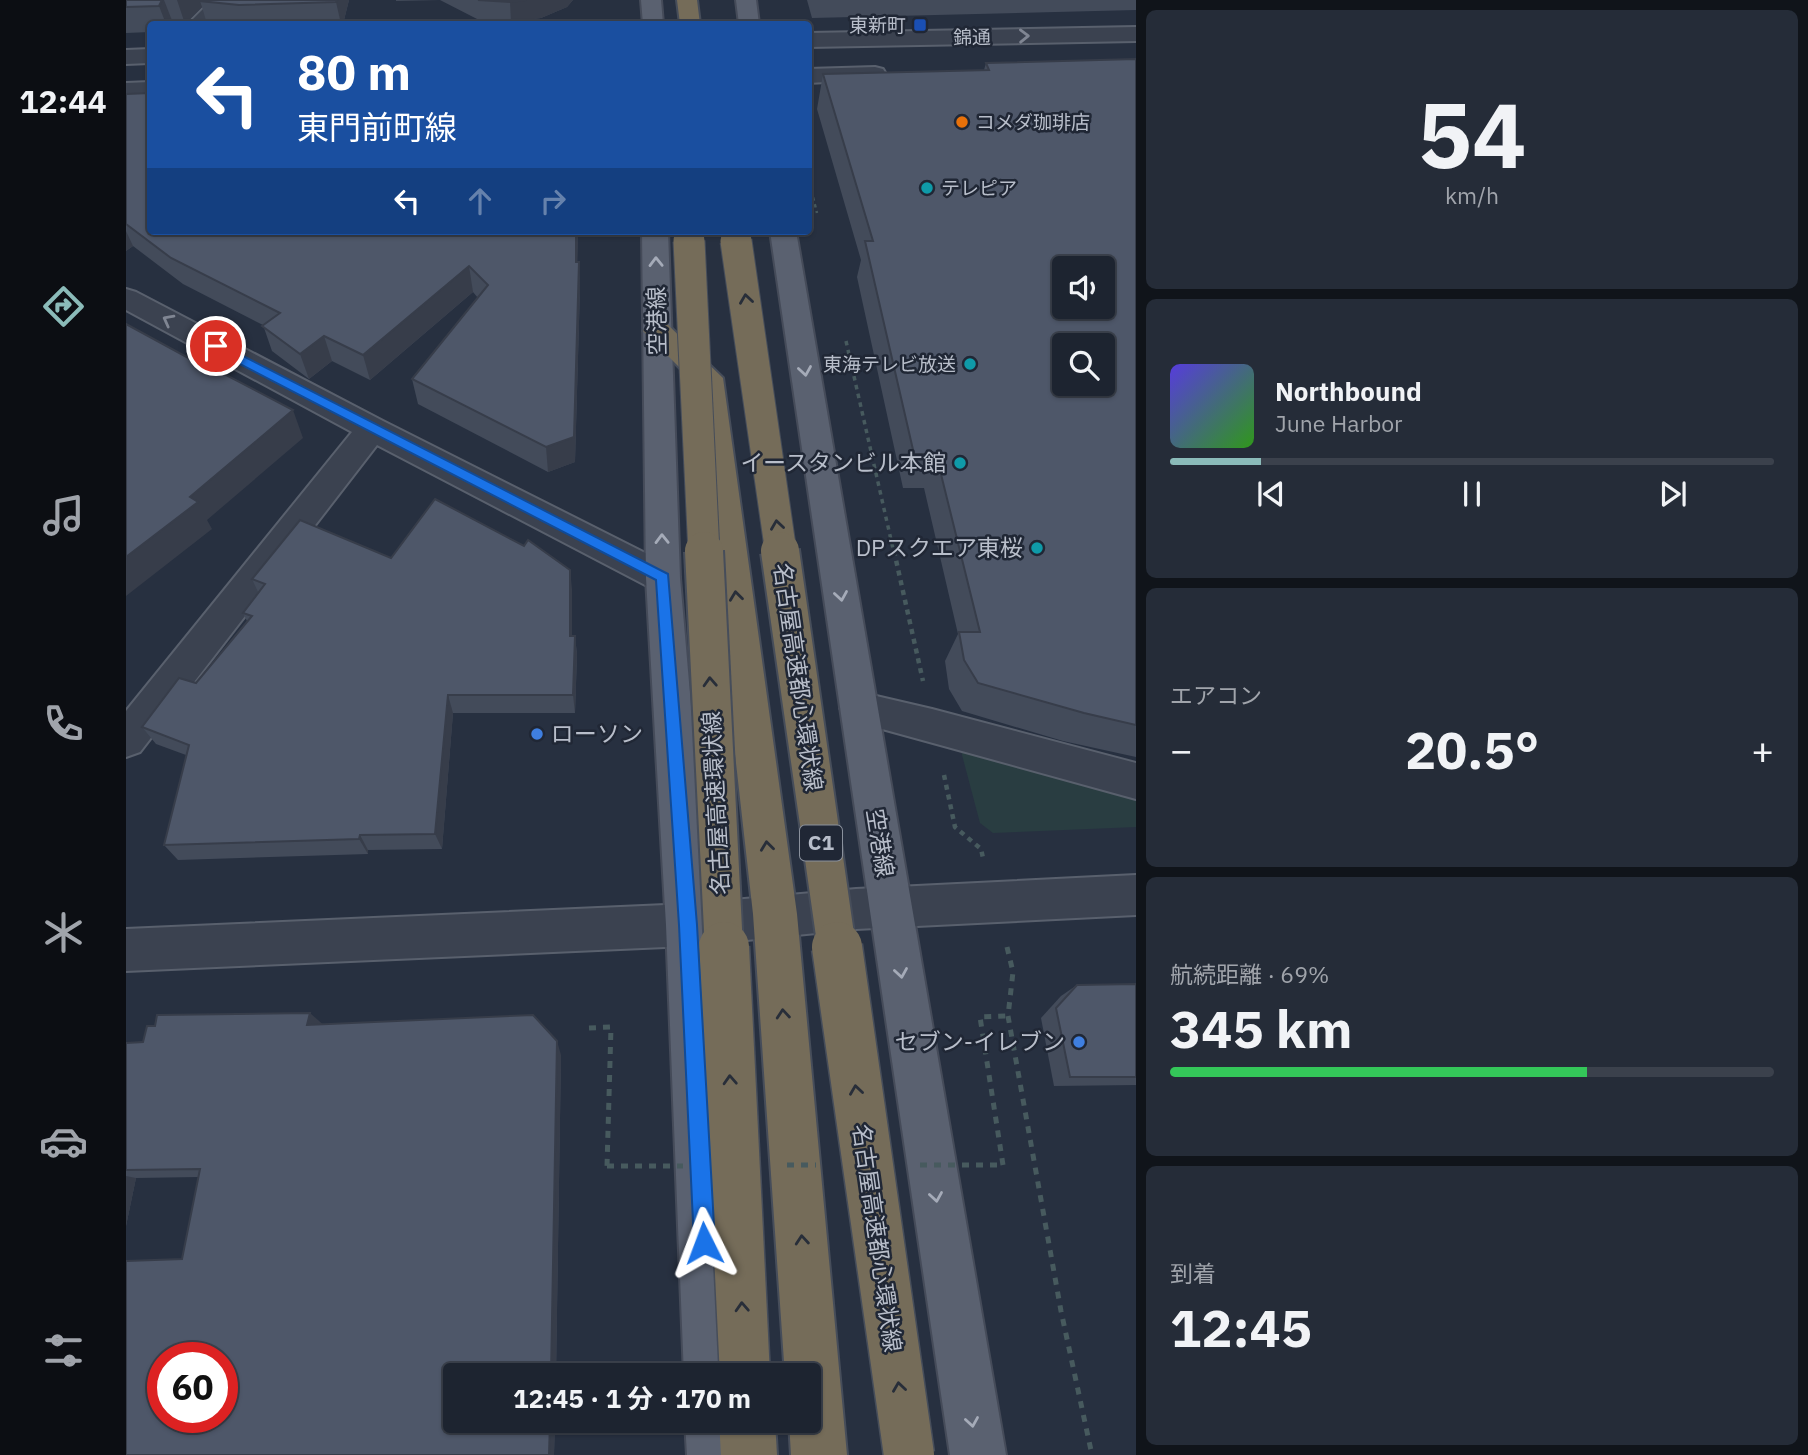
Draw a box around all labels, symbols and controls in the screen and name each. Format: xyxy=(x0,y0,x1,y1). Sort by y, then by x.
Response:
place label: 東新町 xyxy=(849,13,906,37)
marker: 東新町 xyxy=(912,17,928,33)
street label: 錦通 xyxy=(953,25,991,49)
one-way arrow xyxy=(1018,29,1029,44)
text: 80 m xyxy=(297,40,411,103)
icon: left xyxy=(182,49,273,140)
text: 54 xyxy=(1417,75,1527,193)
text: 12:44 xyxy=(19,80,107,122)
text: 東門前町線 xyxy=(297,106,457,148)
place label: コメダ珈琲店 xyxy=(976,110,1090,134)
marker: コメダ珈琲店 xyxy=(954,114,970,130)
place label: テレピア xyxy=(941,176,1017,200)
marker: テレピア xyxy=(919,180,935,196)
text: km/h xyxy=(1445,180,1499,210)
icon: left xyxy=(388,182,426,220)
icon: ahead xyxy=(461,182,499,220)
icon: right xyxy=(534,182,572,220)
map controls xyxy=(1052,256,1115,396)
button: sound xyxy=(1052,256,1115,319)
one-way arrow xyxy=(648,257,664,267)
icon: directions xyxy=(39,282,88,331)
street label: 空港線 xyxy=(640,286,672,356)
one-way arrow xyxy=(738,293,753,305)
one-way arrow xyxy=(163,315,175,329)
pin xyxy=(186,316,246,376)
icon: arrive xyxy=(197,327,235,365)
button: search xyxy=(1052,333,1115,396)
place label: 東海テレビ放送 xyxy=(823,352,956,376)
marker: 東海テレビ放送 xyxy=(962,356,978,372)
one-way arrow xyxy=(797,365,812,377)
text: Northbound xyxy=(1275,374,1422,408)
text: June Harbor xyxy=(1275,408,1403,438)
place label: イースタンビル本館 xyxy=(740,447,946,477)
marker: イースタンビル本館 xyxy=(952,455,968,471)
icon: previous xyxy=(1252,475,1290,513)
icon: pause xyxy=(1453,475,1491,513)
icon: next xyxy=(1654,475,1692,513)
icon: music xyxy=(39,491,88,540)
one-way arrow xyxy=(770,519,785,530)
place label: DPスクエア東桜 xyxy=(856,532,1023,562)
one-way arrow xyxy=(655,533,670,544)
marker: DPスクエア東桜 xyxy=(1029,540,1045,556)
street label: 名古屋高速都心環状線 xyxy=(768,561,830,793)
one-way arrow xyxy=(728,590,743,602)
one-way arrow xyxy=(833,590,848,602)
one-way arrow xyxy=(703,676,718,687)
text: エアコン xyxy=(1170,680,1262,710)
icon: phone xyxy=(39,699,88,748)
street label: 名古屋高速環状線 xyxy=(695,710,735,896)
text: 20.5° xyxy=(1405,716,1539,783)
place label: ローソン xyxy=(551,718,643,748)
text: − xyxy=(1170,725,1193,774)
text: + xyxy=(1751,725,1774,774)
marker: ローソン xyxy=(529,726,545,742)
street label: 空港線 xyxy=(861,806,901,879)
road number: C1 xyxy=(800,826,842,860)
one-way arrow xyxy=(759,840,774,852)
icon: climate xyxy=(39,908,88,957)
text: 航続距離 · 69% xyxy=(1170,959,1329,989)
one-way arrow xyxy=(893,967,908,979)
text: 345 km xyxy=(1170,995,1352,1062)
one-way arrow xyxy=(776,1008,791,1019)
place label: セブン-イレブン xyxy=(895,1026,1065,1056)
marker: セブン-イレブン xyxy=(1071,1034,1087,1050)
one-way arrow xyxy=(723,1074,738,1085)
one-way arrow xyxy=(848,1084,863,1096)
icon: car xyxy=(39,1117,88,1166)
street label: 名古屋高速都心環状線 xyxy=(847,1122,909,1354)
one-way arrow xyxy=(929,1191,944,1203)
position arrow xyxy=(667,1206,741,1280)
one-way arrow xyxy=(795,1235,810,1246)
text: 到着 xyxy=(1170,1258,1216,1288)
text: 12:45 xyxy=(1170,1294,1312,1361)
one-way arrow xyxy=(734,1302,749,1313)
icon: filters xyxy=(39,1326,88,1375)
speed limit sign: 60 xyxy=(147,1342,238,1433)
text: 12:45 · 1 分 · 170 m xyxy=(513,1381,751,1415)
one-way arrow xyxy=(892,1382,907,1393)
one-way arrow xyxy=(964,1416,979,1428)

